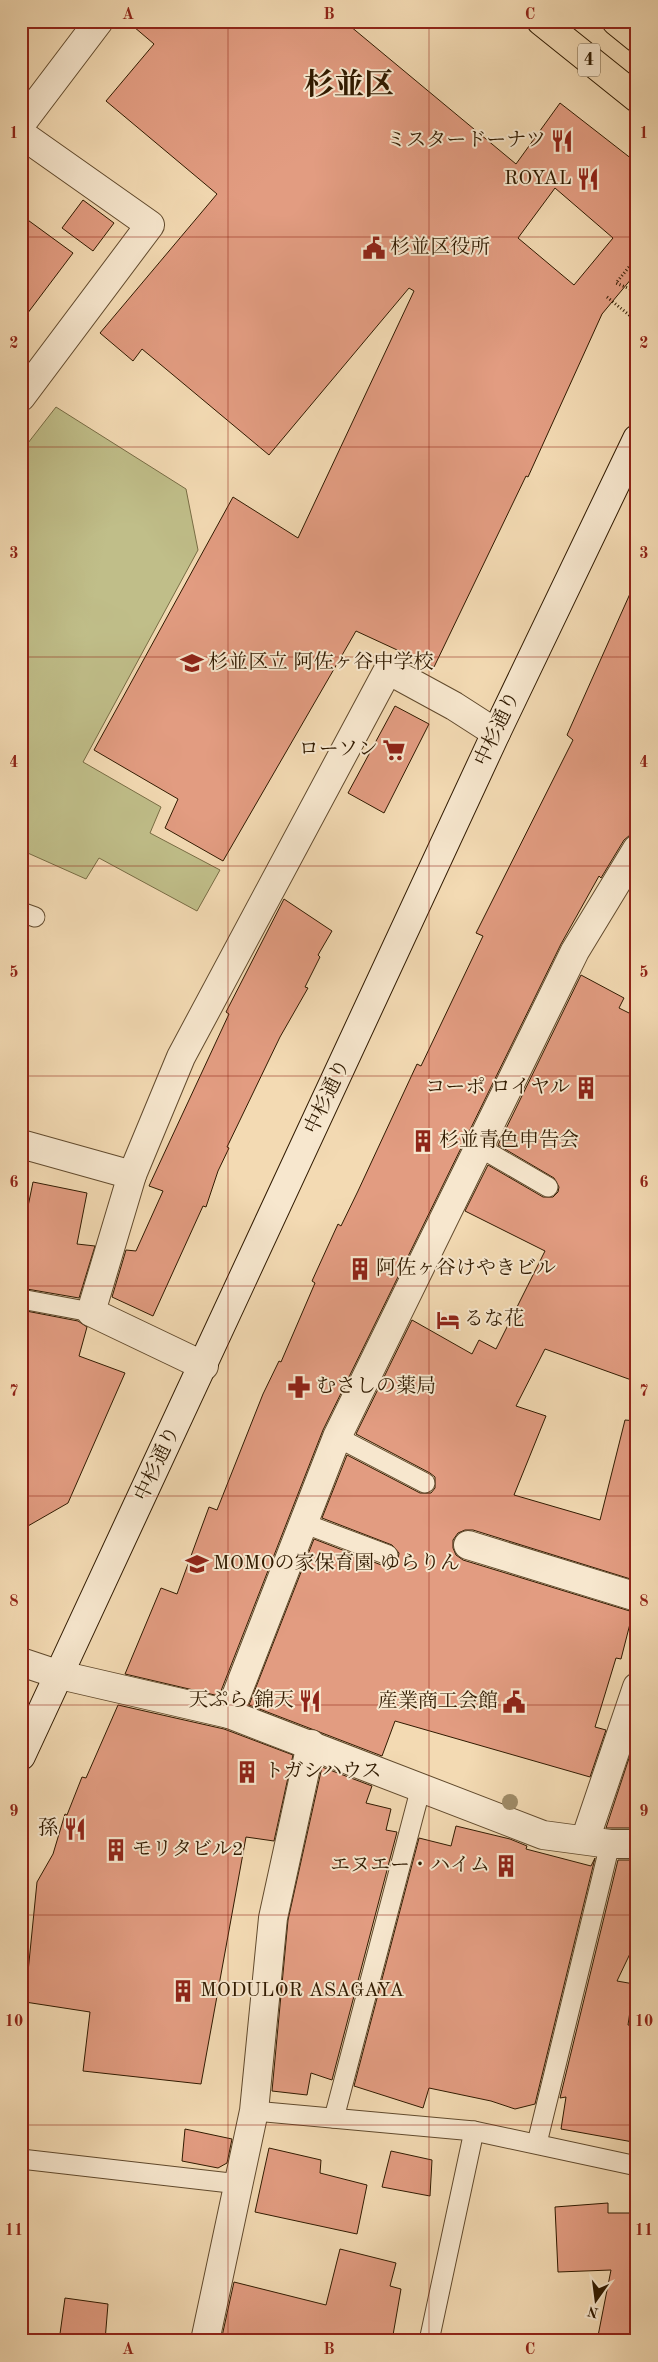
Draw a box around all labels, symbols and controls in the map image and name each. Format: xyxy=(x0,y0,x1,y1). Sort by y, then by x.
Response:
text: A xyxy=(122,7,134,23)
text: B xyxy=(323,7,335,23)
text: C xyxy=(525,7,535,23)
road number: 4 xyxy=(578,44,600,76)
district label: 杉並区 xyxy=(304,68,394,101)
text: 1 xyxy=(9,126,19,142)
text: 1 xyxy=(639,126,649,142)
restaurant icon: ミスタードーナツ xyxy=(549,128,575,154)
place label: ミスタードーナツ xyxy=(386,130,546,151)
restaurant icon: ROYAL xyxy=(575,166,601,192)
place label: ROYAL xyxy=(504,169,572,189)
public building icon: 杉並区役所 xyxy=(361,235,387,261)
place label: 杉並区役所 xyxy=(390,236,490,258)
text: 2 xyxy=(9,336,19,352)
text: 2 xyxy=(639,336,649,352)
text: 3 xyxy=(9,546,19,562)
text: 3 xyxy=(639,546,649,562)
school or university icon: 杉並区立 阿佐ヶ谷中学校 xyxy=(179,650,205,676)
place label: 杉並区立 阿佐ヶ谷中学校 xyxy=(208,651,434,673)
street label: 中杉通り xyxy=(470,688,524,769)
supermarket icon: ローソン xyxy=(381,737,407,763)
place label: ローソン xyxy=(299,740,378,760)
text: 4 xyxy=(9,755,19,771)
text: 4 xyxy=(639,755,649,771)
text: 5 xyxy=(9,965,19,981)
text: 5 xyxy=(639,965,649,981)
street label: 中杉通り xyxy=(300,1056,354,1137)
building icon: コーポ ロイヤル xyxy=(573,1075,599,1101)
place label: コーポ ロイヤル xyxy=(425,1077,570,1098)
building icon: 杉並青色申告会 xyxy=(410,1128,436,1154)
place label: 杉並青色申告会 xyxy=(439,1129,579,1151)
text: 6 xyxy=(9,1175,19,1191)
text: 6 xyxy=(639,1175,649,1191)
building icon: 阿佐ヶ谷けやきビル xyxy=(347,1256,373,1282)
place label: 阿佐ヶ谷けやきビル xyxy=(376,1257,556,1279)
hotel icon: るな花 xyxy=(435,1307,461,1333)
place label: るな花 xyxy=(464,1308,524,1330)
pharmacy icon: むさしの薬局 xyxy=(286,1374,312,1400)
place label: むさしの薬局 xyxy=(316,1375,436,1397)
text: 7 xyxy=(9,1384,19,1400)
text: 7 xyxy=(639,1384,649,1400)
street label: 中杉通り xyxy=(130,1423,184,1504)
school or university icon: MOMOの家保育園 ゆらりん xyxy=(184,1551,210,1577)
place label: MOMOの家保育園 ゆらりん xyxy=(213,1552,460,1574)
text: 8 xyxy=(9,1594,19,1610)
text: 8 xyxy=(639,1594,649,1610)
restaurant icon: 天ぷら 錦天 xyxy=(297,1688,323,1714)
place label: 天ぷら 錦天 xyxy=(188,1689,294,1711)
public building icon: 産業商工会館 xyxy=(501,1689,527,1715)
place label: 産業商工会館 xyxy=(378,1690,498,1712)
building icon: トガシハウス xyxy=(234,1759,260,1785)
place label: トガシハウス xyxy=(264,1761,381,1782)
text: 9 xyxy=(9,1804,19,1820)
text: 9 xyxy=(639,1804,649,1820)
restaurant icon: 孫 xyxy=(62,1816,88,1842)
place label: 孫 xyxy=(38,1817,58,1839)
building icon: モリタビル2 xyxy=(103,1837,129,1863)
place label: モリタビル2 xyxy=(132,1839,244,1860)
building icon: エヌエー・ハイム xyxy=(493,1853,519,1879)
place label: エヌエー・ハイム xyxy=(330,1855,490,1876)
building icon: MODULOR ASAGAYA xyxy=(170,1978,196,2004)
place label: MODULOR ASAGAYA xyxy=(200,1981,404,2001)
text: 10 xyxy=(5,2014,23,2030)
text: 10 xyxy=(635,2014,653,2030)
text: 11 xyxy=(5,2223,23,2239)
text: 11 xyxy=(635,2223,653,2239)
north arrow xyxy=(570,2274,620,2324)
text: N xyxy=(586,2303,600,2320)
text: A xyxy=(122,2342,134,2358)
text: B xyxy=(323,2342,335,2358)
text: C xyxy=(525,2342,535,2358)

